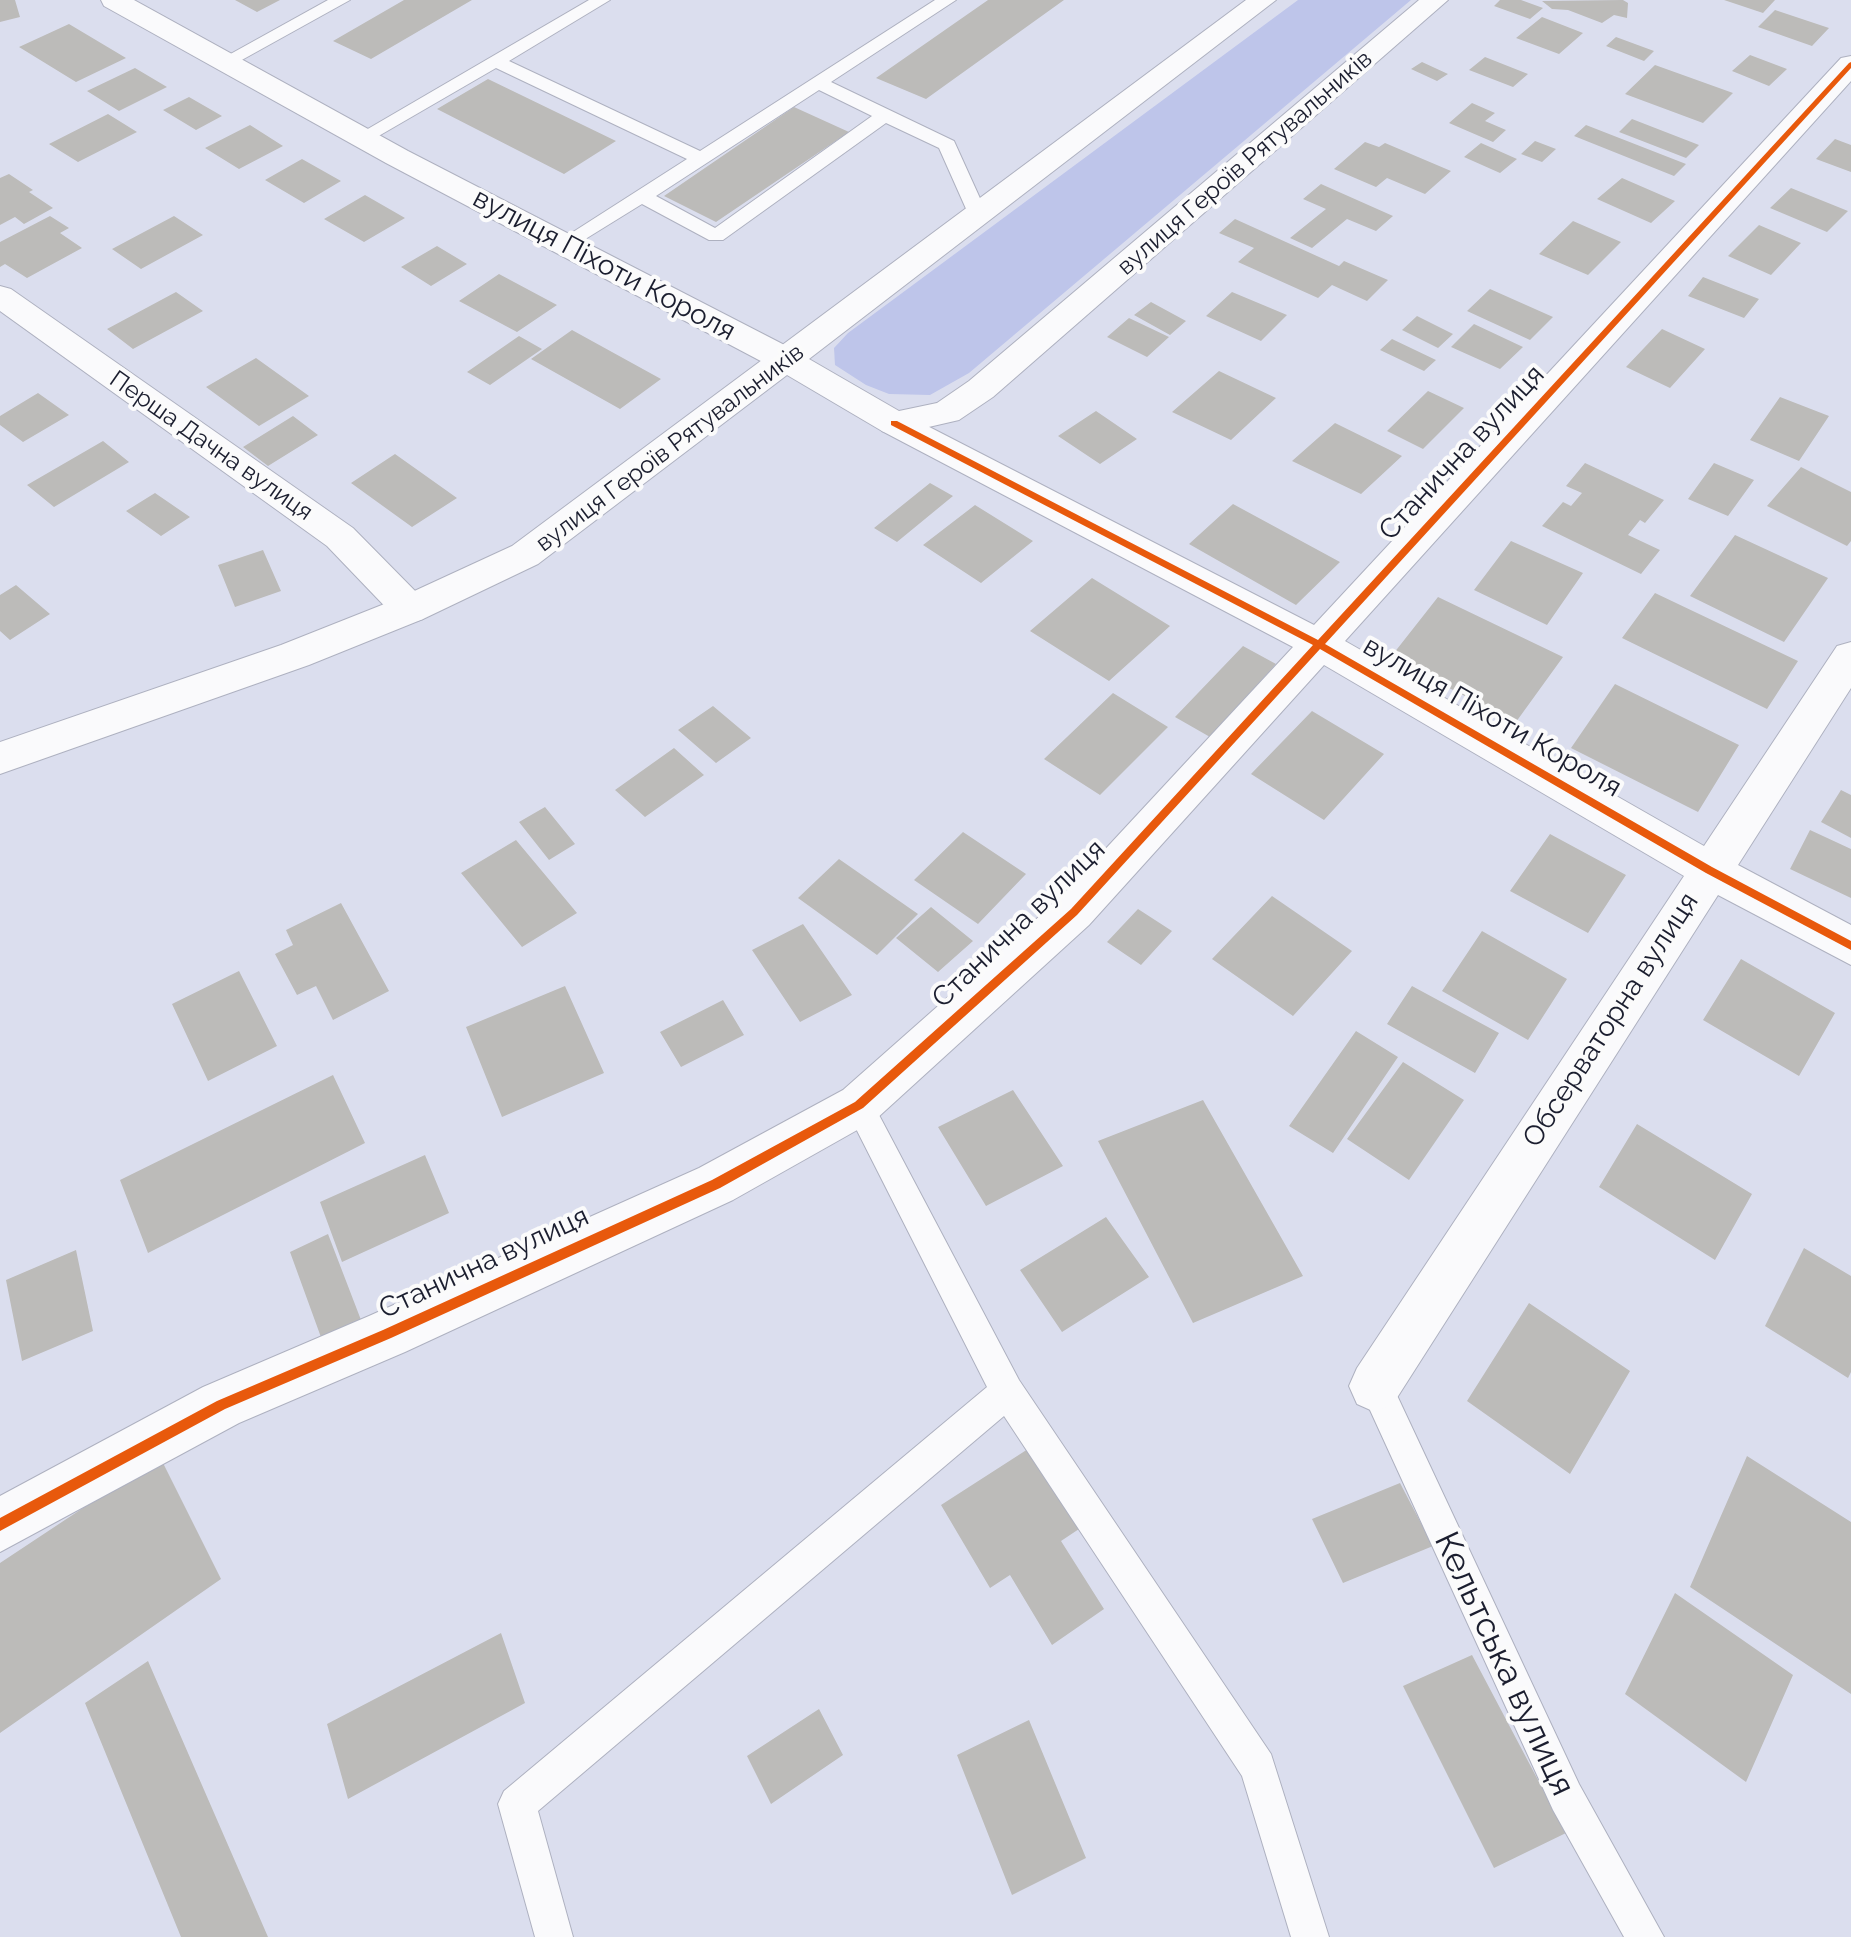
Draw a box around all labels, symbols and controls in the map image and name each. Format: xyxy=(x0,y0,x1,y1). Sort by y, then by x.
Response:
street label: вулиця Героїв Рятувальників xyxy=(1112,45,1378,281)
street label: вулиця Піхоти Короля xyxy=(467,182,741,348)
street label: вулиця Героїв Рятувальників xyxy=(530,338,810,558)
street label: Станична вулиця xyxy=(1372,358,1552,548)
street label: Перша Дачна вулиця xyxy=(104,365,318,527)
street label: вулиця Піхоти Короля xyxy=(1357,629,1627,805)
street label: Станична вулиця xyxy=(926,833,1112,1015)
street label: Обсерваторна вулиця xyxy=(1516,887,1706,1153)
street label: Станична вулиця xyxy=(374,1200,594,1326)
street label: Кельтська вулиця xyxy=(1425,1526,1583,1802)

